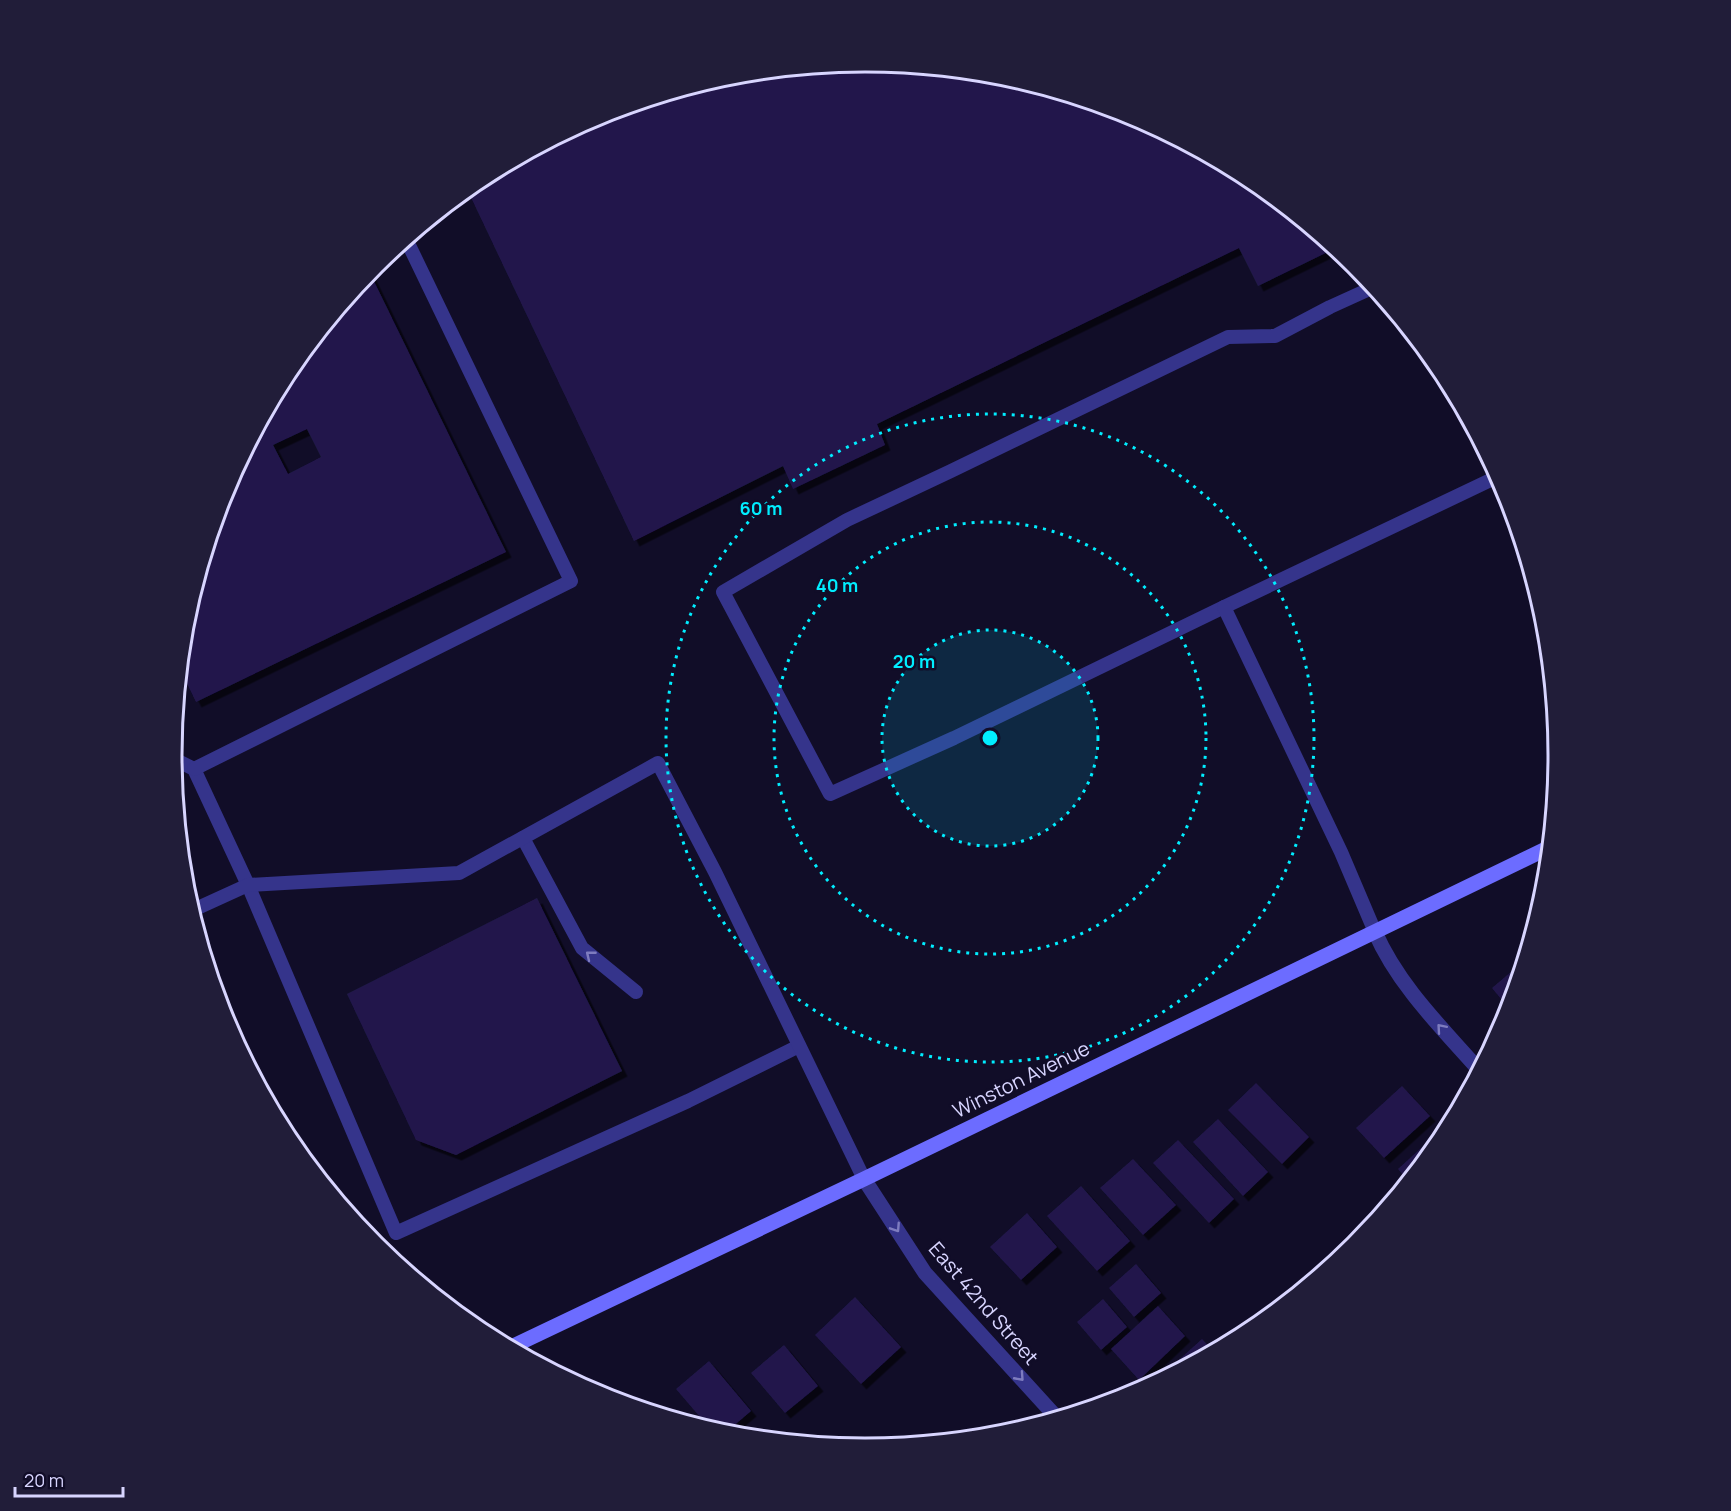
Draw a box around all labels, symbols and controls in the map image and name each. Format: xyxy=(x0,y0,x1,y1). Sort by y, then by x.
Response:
text: 60 m xyxy=(740,496,782,520)
text: 40 m xyxy=(816,573,858,597)
text: 20 m xyxy=(893,649,935,673)
centre of rings xyxy=(980,728,1000,748)
one-way arrow xyxy=(586,952,597,963)
one-way arrow xyxy=(1437,1024,1448,1035)
street label: Winston Avenue xyxy=(948,1034,1094,1124)
one-way arrow xyxy=(889,1221,900,1232)
street label: East 42nd Street xyxy=(923,1236,1045,1370)
one-way arrow xyxy=(1013,1371,1024,1381)
scale bar xyxy=(15,1460,123,1498)
text: 20 m xyxy=(24,1468,64,1492)

